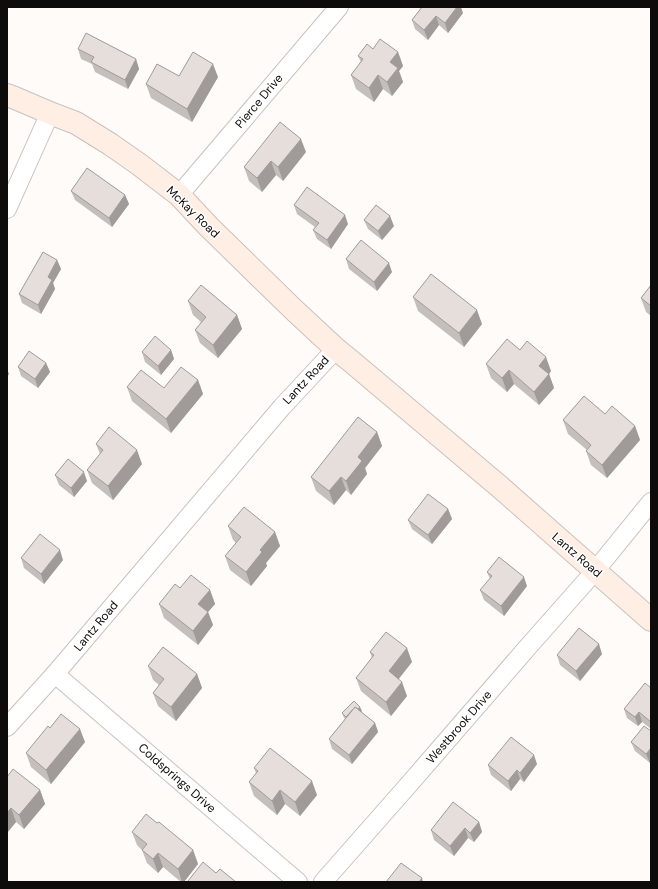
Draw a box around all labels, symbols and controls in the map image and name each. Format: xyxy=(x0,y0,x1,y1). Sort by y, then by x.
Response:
street label: Pierce Drive xyxy=(232,70,287,131)
street label: McKay Road xyxy=(163,183,223,241)
street label: Lantz Road xyxy=(279,352,333,408)
street label: Lantz Road xyxy=(549,529,605,581)
street label: Lantz Road xyxy=(70,597,122,655)
street label: Westbrook Drive xyxy=(423,687,495,767)
street label: Coldsprings Drive xyxy=(135,740,219,816)

